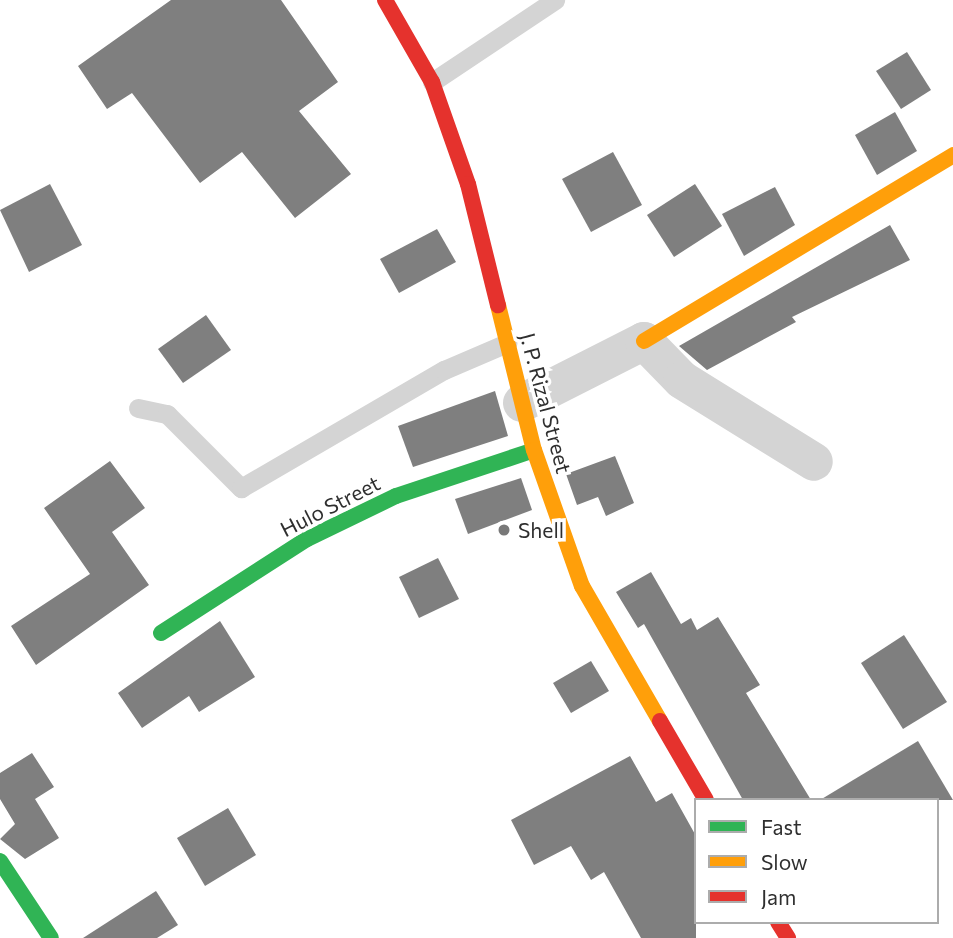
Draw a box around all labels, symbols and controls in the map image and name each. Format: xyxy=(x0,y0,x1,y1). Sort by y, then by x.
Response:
street label: J. P. Rizal Street xyxy=(515,330,577,476)
street label: Hulo Street xyxy=(276,470,384,542)
place label: Shell xyxy=(518,517,564,543)
marker: Shell xyxy=(496,522,512,538)
legend xyxy=(694,798,939,924)
text: Fast xyxy=(761,814,802,839)
text: Slow xyxy=(761,849,808,874)
text: Jam xyxy=(761,884,796,909)

